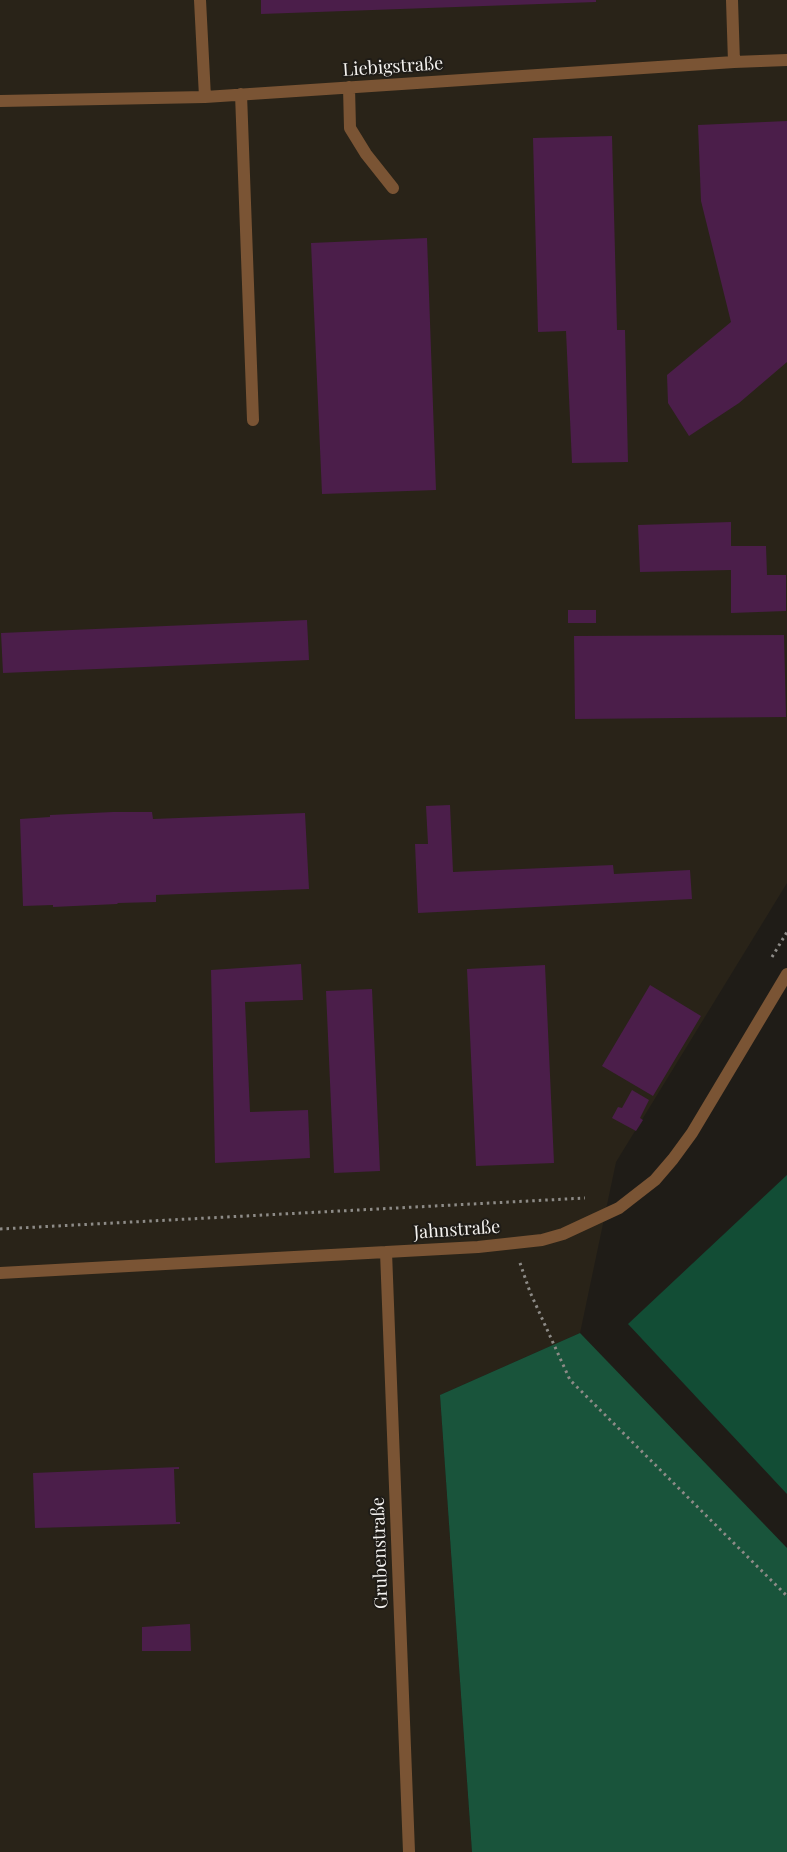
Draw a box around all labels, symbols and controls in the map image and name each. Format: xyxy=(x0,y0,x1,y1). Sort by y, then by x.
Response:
street label: Liebigstraße xyxy=(342,53,444,81)
street label: Jahnstraße xyxy=(413,1216,501,1244)
street label: Grubenstraße xyxy=(367,1497,393,1609)

